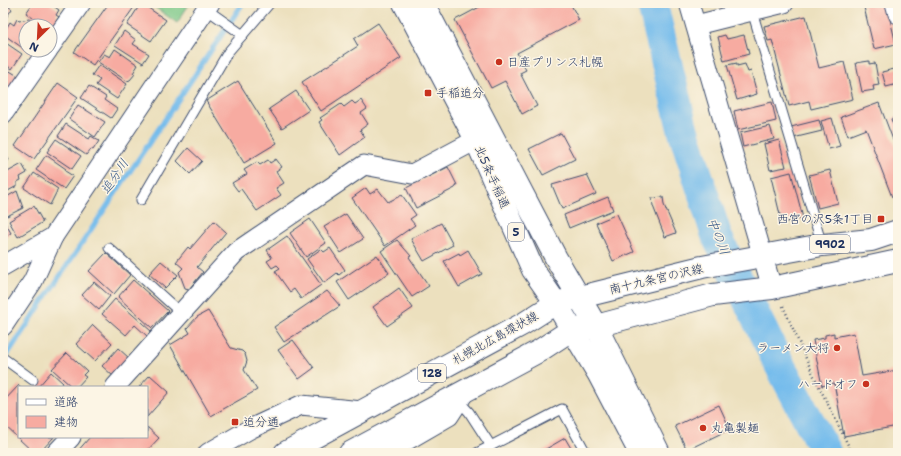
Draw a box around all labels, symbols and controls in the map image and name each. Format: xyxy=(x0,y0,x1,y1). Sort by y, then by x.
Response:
north arrow xyxy=(18,18,58,58)
text: N xyxy=(27,38,41,55)
place label: 日産プリンス札幌 xyxy=(507,54,603,70)
marker: 日産プリンス札幌 xyxy=(494,57,504,67)
place label: 手稲追分 xyxy=(436,85,484,101)
marker: 手稲追分 xyxy=(423,88,433,98)
street label: 北5条手稲通 xyxy=(471,143,513,211)
water label: 追分川 xyxy=(96,155,132,197)
place label: 西宮の沢5条1丁目 xyxy=(777,211,873,227)
marker: 西宮の沢5条1丁目 xyxy=(876,214,886,224)
water label: 中の川 xyxy=(703,215,734,257)
road number: 5 xyxy=(508,223,524,241)
road number: 9902 xyxy=(810,235,850,253)
street label: 南十九条宮の沢線 xyxy=(607,260,705,298)
street label: 札幌北広島環状線 xyxy=(449,308,541,368)
place label: ラーメン大将 xyxy=(757,340,829,356)
marker: ラーメン大将 xyxy=(832,343,842,353)
road number: 128 xyxy=(418,364,446,382)
place label: ハードオフ xyxy=(798,376,858,392)
marker: ハードオフ xyxy=(861,379,871,389)
legend xyxy=(18,386,148,438)
text: 道路 xyxy=(54,394,78,410)
text: 建物 xyxy=(54,414,78,430)
place label: 追分通 xyxy=(243,414,279,430)
marker: 追分通 xyxy=(230,417,240,427)
place label: 丸亀製麺 xyxy=(711,420,759,436)
marker: 丸亀製麺 xyxy=(698,423,708,433)

